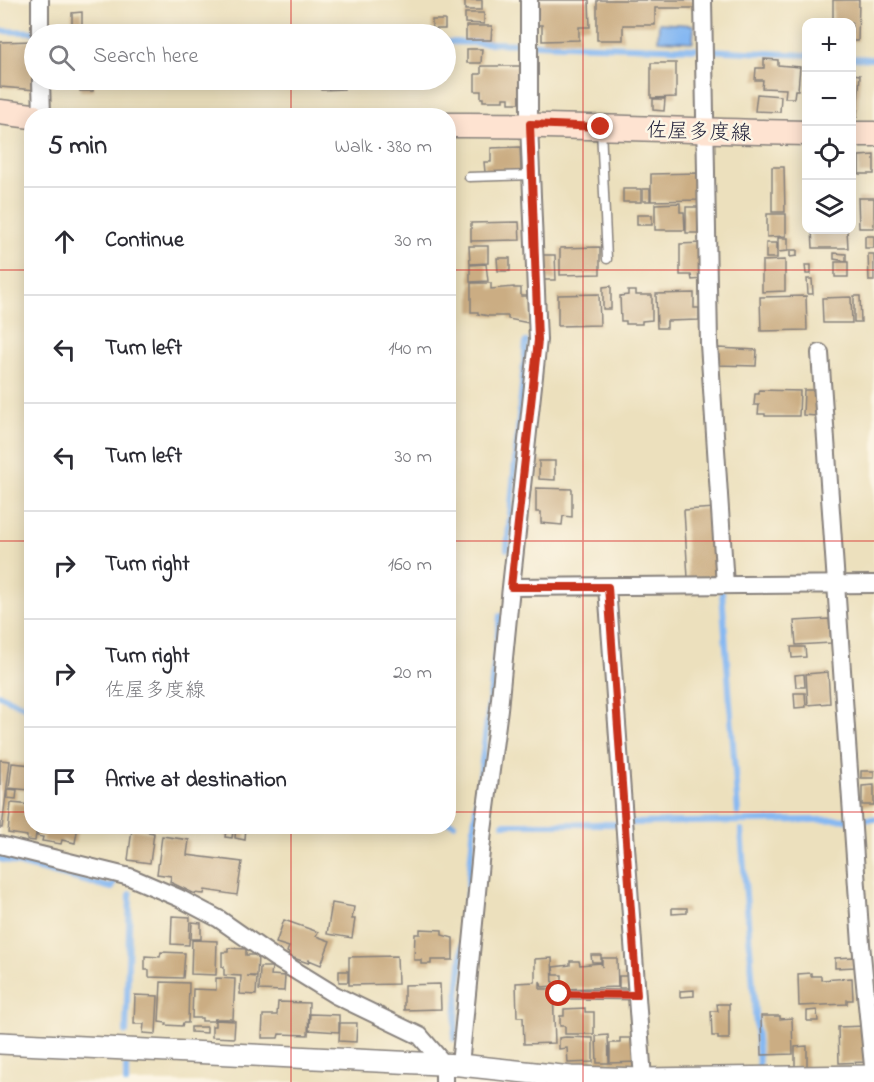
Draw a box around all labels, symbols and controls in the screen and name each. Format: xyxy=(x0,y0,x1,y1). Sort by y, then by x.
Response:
map controls xyxy=(802,18,856,234)
button: + xyxy=(802,18,856,72)
search box xyxy=(24,24,456,90)
icon: search xyxy=(45,41,78,74)
text: Search here xyxy=(93,41,198,73)
button: − xyxy=(802,72,856,126)
route end xyxy=(587,113,613,139)
street label: 佐屋多度線 xyxy=(646,116,752,150)
button: locate xyxy=(802,126,856,180)
text: 5 min xyxy=(48,128,107,166)
text: Walk · 380 m xyxy=(334,133,432,162)
button: layers xyxy=(802,180,856,234)
icon: ahead xyxy=(48,225,81,258)
text: Continue xyxy=(105,225,184,257)
text: 30 m xyxy=(395,227,432,256)
icon: left xyxy=(48,333,81,366)
text: Turn left xyxy=(105,333,182,365)
text: 140 m xyxy=(388,335,432,364)
icon: left xyxy=(48,441,81,474)
text: Turn left xyxy=(105,441,182,473)
text: 30 m xyxy=(395,443,432,472)
icon: right xyxy=(48,549,81,582)
text: Turn right xyxy=(105,549,190,581)
text: 160 m xyxy=(388,551,432,580)
text: Turn right xyxy=(105,641,190,673)
icon: right xyxy=(48,657,81,690)
text: 20 m xyxy=(393,659,432,688)
text: 佐屋多度線 xyxy=(105,677,205,706)
icon: arrive xyxy=(48,765,81,798)
text: Arrive at destination xyxy=(105,765,287,797)
route start xyxy=(545,980,571,1006)

